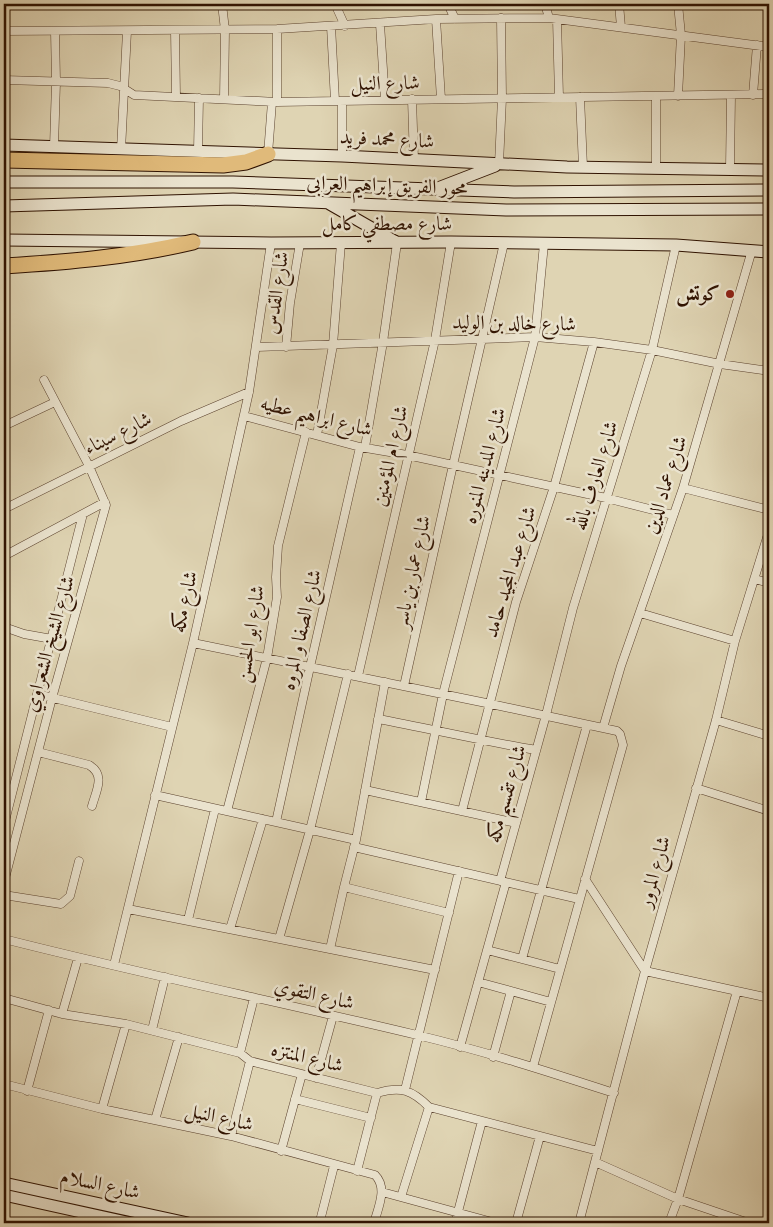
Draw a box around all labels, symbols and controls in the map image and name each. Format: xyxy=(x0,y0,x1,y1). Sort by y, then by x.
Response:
street label: شارع النيل xyxy=(350,71,420,101)
street label: شارع محمد فريد xyxy=(339,125,435,159)
street label: محور الفريق إبراهيم العرابى xyxy=(306,171,468,207)
street label: شارع مصطفي كامل xyxy=(322,212,452,243)
street label: شارع القدس xyxy=(259,250,299,337)
place label: كوتش xyxy=(676,282,720,307)
marker: كوتش xyxy=(724,288,736,300)
street label: شارع خالد بن الوليد xyxy=(452,310,576,342)
street label: شارع ابراهيم عطيه xyxy=(256,391,375,449)
street label: شارع ام المؤمنين xyxy=(367,403,419,510)
street label: شارع المدينه المنوره xyxy=(457,405,516,528)
street label: شارع سيناء xyxy=(80,407,158,465)
street label: شارع العارف بالله xyxy=(564,417,628,535)
street label: شارع عماد الدين xyxy=(638,433,697,538)
street label: شارع عبد المجيد حامد xyxy=(479,503,547,642)
street label: شارع عمار بن ياسر xyxy=(388,513,441,634)
street label: شارع الصفا و المروه xyxy=(276,567,332,694)
street label: شارع مكه xyxy=(166,569,208,636)
street label: شارع الشيخ الشعراوي xyxy=(19,573,85,716)
street label: شارع ابو الحسن xyxy=(231,583,275,685)
street label: شارع تقسيم مكه xyxy=(481,742,539,847)
street label: شارع المرور xyxy=(632,833,681,914)
street label: شارع التقوي xyxy=(271,974,356,1020)
street label: شارع المنتزه xyxy=(267,1037,346,1083)
street label: شارع النيل xyxy=(182,1098,256,1142)
street label: شارع السلام xyxy=(57,1164,142,1210)

